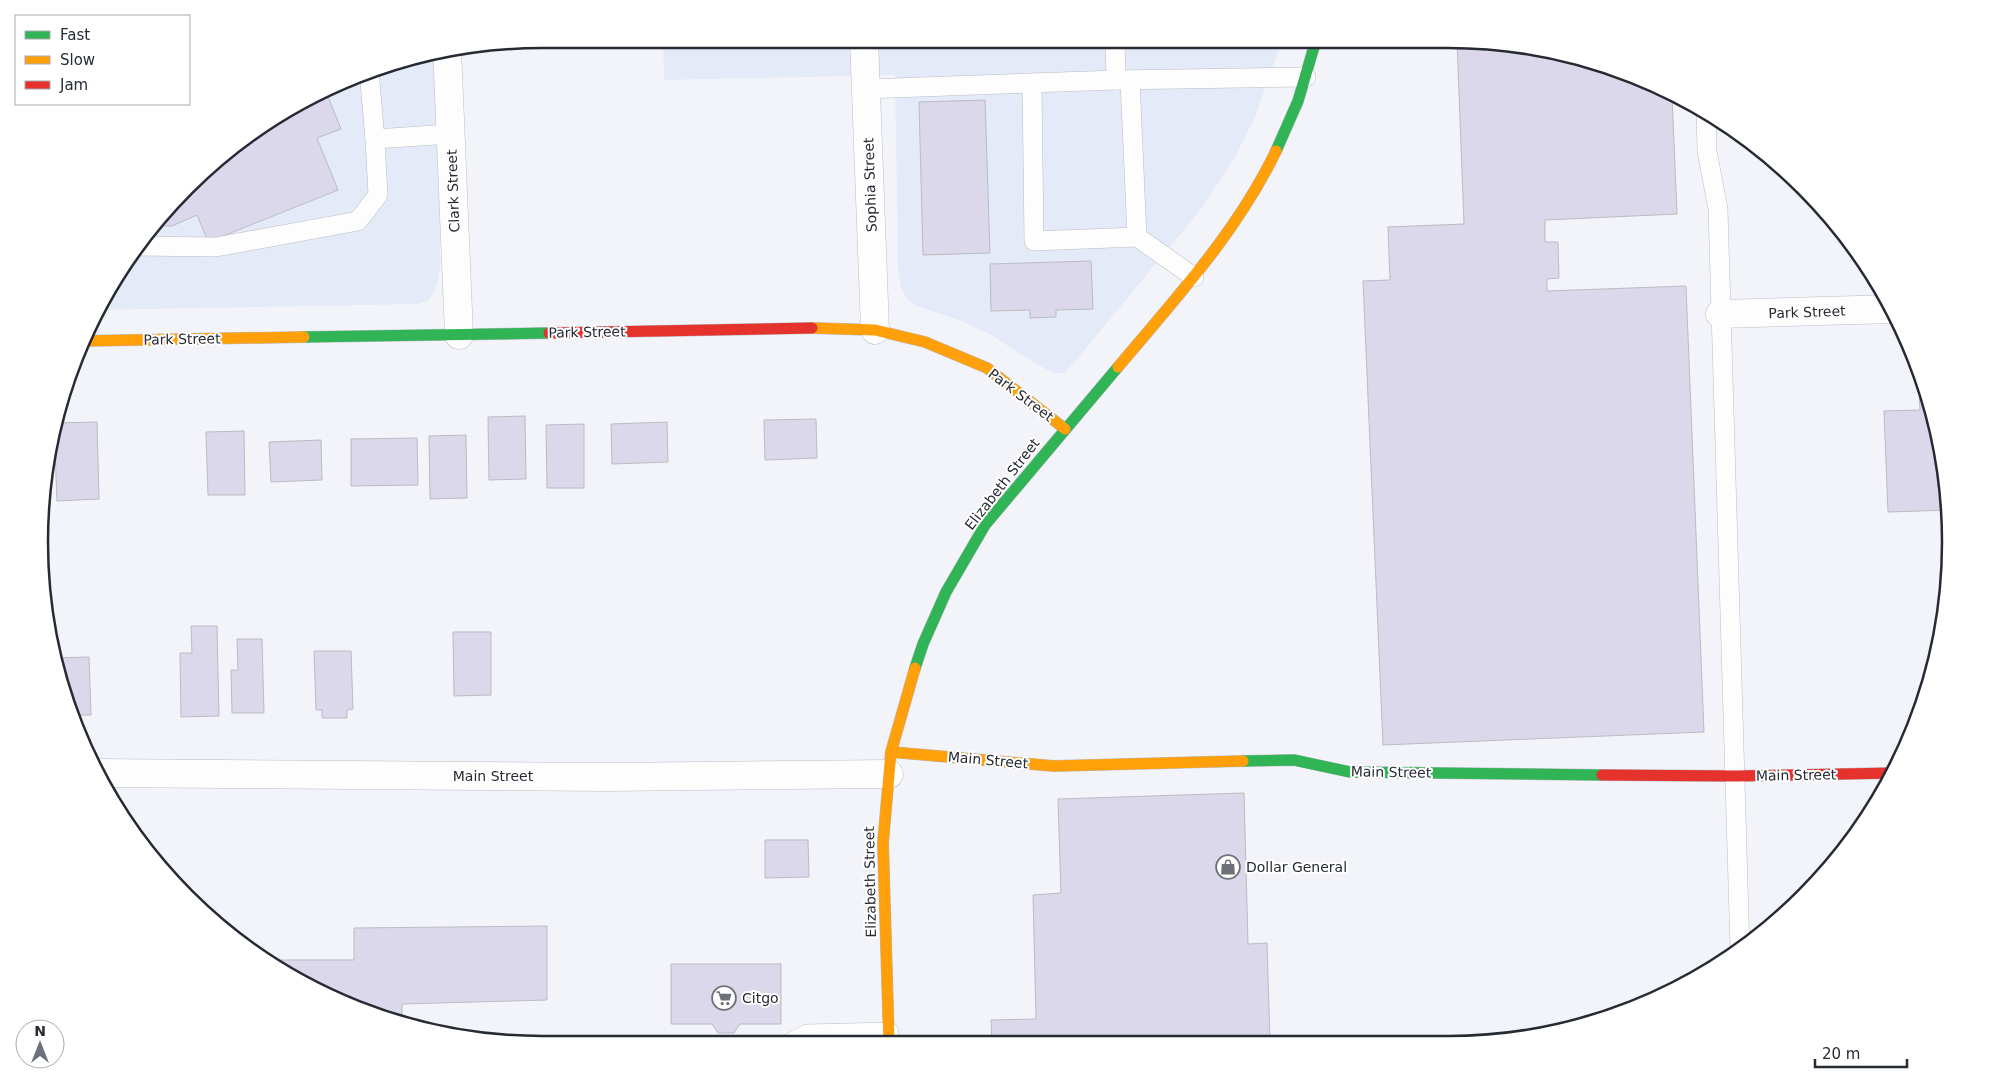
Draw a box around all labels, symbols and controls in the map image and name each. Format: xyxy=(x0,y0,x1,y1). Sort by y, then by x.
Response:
legend xyxy=(15,15,190,105)
text: Fast xyxy=(60,26,90,44)
text: Slow xyxy=(60,51,95,69)
text: Jam xyxy=(59,76,88,94)
street label: Sophia Street xyxy=(860,137,880,233)
street label: Clark Street xyxy=(444,149,462,233)
street label: Park Street xyxy=(1768,303,1846,321)
street label: Park Street xyxy=(548,323,626,341)
street label: Park Street xyxy=(143,330,221,348)
street label: Park Street xyxy=(985,365,1057,425)
street label: Elizabeth Street xyxy=(961,435,1043,533)
street label: Main Street xyxy=(947,749,1029,772)
street label: Main Street xyxy=(1351,763,1432,781)
street label: Main Street xyxy=(1756,766,1837,784)
street label: Main Street xyxy=(453,768,534,784)
street label: Elizabeth Street xyxy=(861,826,879,938)
shop icon: Dollar General xyxy=(1215,854,1241,880)
place label: Dollar General xyxy=(1246,859,1347,875)
supermarket icon: Citgo xyxy=(711,985,737,1011)
place label: Citgo xyxy=(742,990,779,1006)
north arrow xyxy=(15,1019,65,1069)
text: N xyxy=(34,1023,46,1039)
scale bar xyxy=(1815,1036,1908,1068)
text: 20 m xyxy=(1822,1045,1860,1063)

